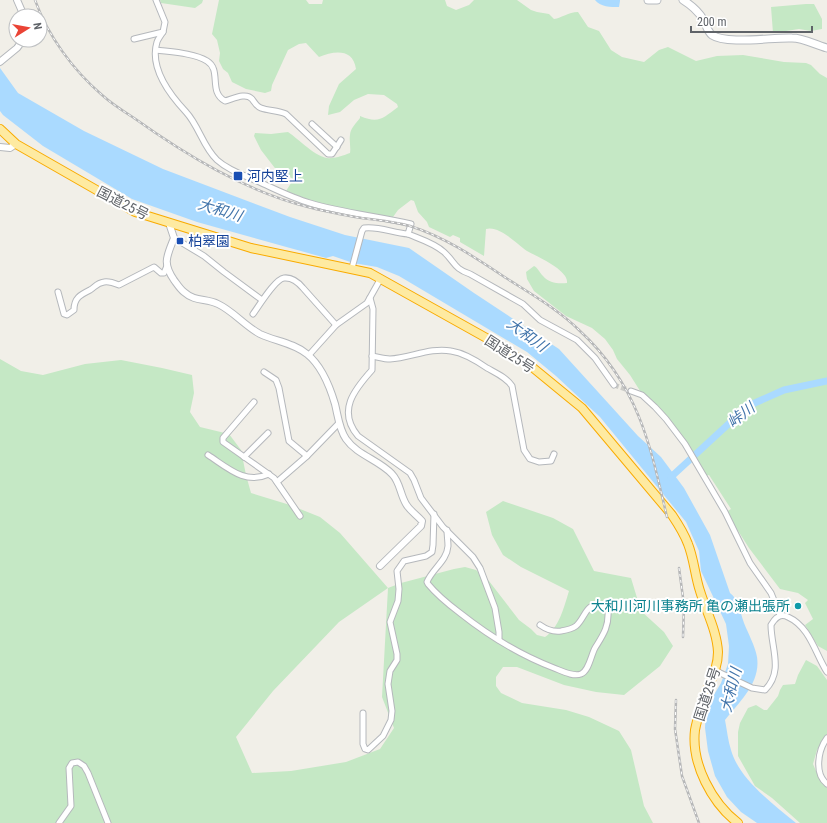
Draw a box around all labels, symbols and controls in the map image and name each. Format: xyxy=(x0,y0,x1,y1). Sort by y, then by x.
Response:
north arrow xyxy=(8,8,48,48)
scale bar xyxy=(691,8,812,34)
text: 200 m xyxy=(697,15,727,29)
text: N xyxy=(30,22,44,31)
place label: 河内堅上 xyxy=(247,168,303,184)
marker: 河内堅上 xyxy=(232,170,244,182)
street label: 国道25号 xyxy=(94,183,152,223)
water label: 大和川 xyxy=(196,195,246,226)
place label: 柏翠園 xyxy=(188,233,230,249)
marker: 柏翠園 xyxy=(175,236,185,246)
water label: 大和川 xyxy=(504,314,552,357)
street label: 国道25号 xyxy=(482,332,538,376)
water label: 峠川 xyxy=(724,397,760,431)
place label: 大和川河川事務所 亀の瀬出張所 xyxy=(591,598,790,614)
marker: 大和川河川事務所 亀の瀬出張所 xyxy=(793,601,803,611)
water label: 大和川 xyxy=(717,664,746,714)
street label: 国道25号 xyxy=(691,665,723,723)

